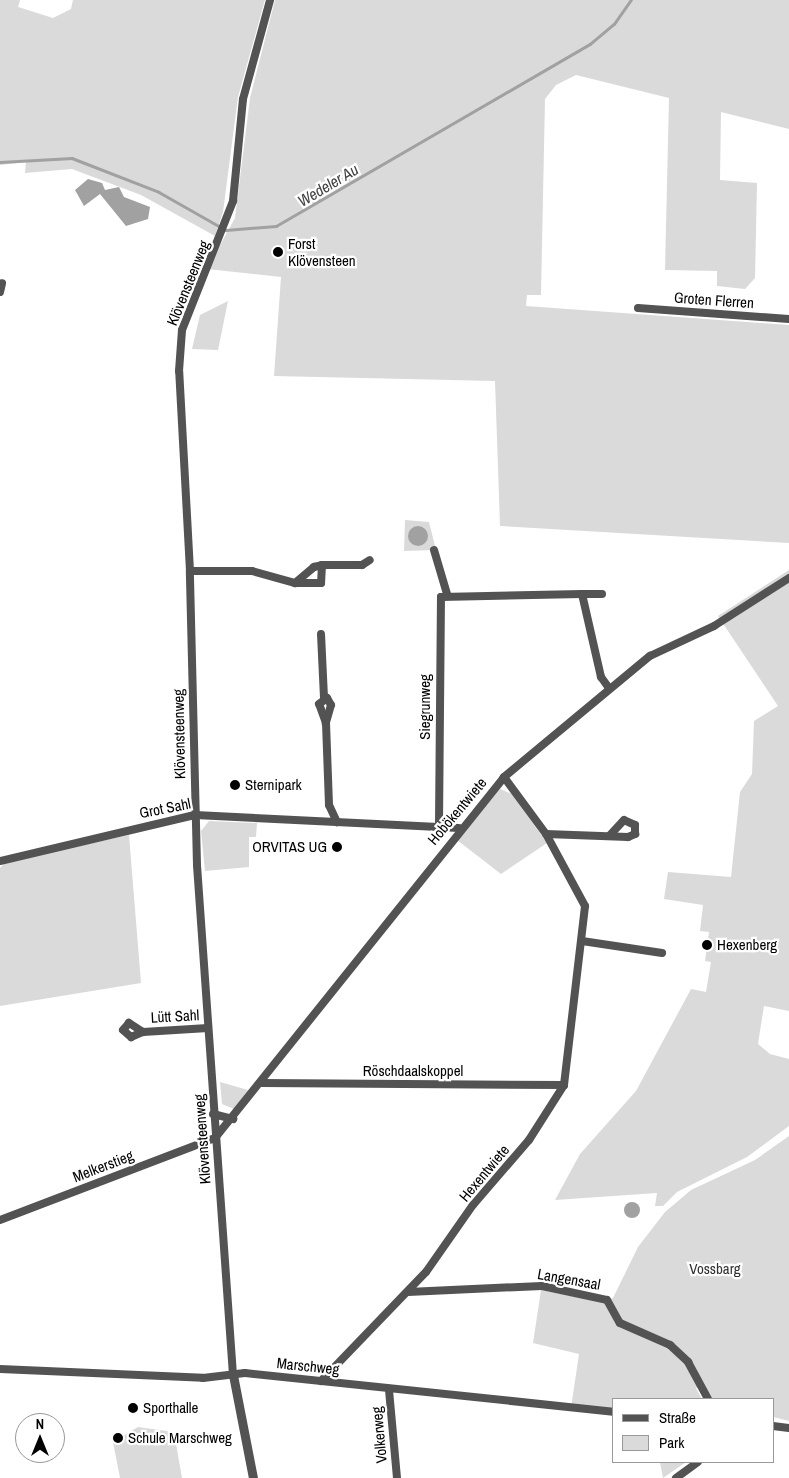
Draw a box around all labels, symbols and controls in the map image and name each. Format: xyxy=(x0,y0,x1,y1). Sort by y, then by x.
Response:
water label: Wedeler Au xyxy=(294,159,362,211)
place label: Forst Klövensteen xyxy=(288,234,356,269)
street label: Klövensteenweg xyxy=(163,238,213,328)
marker: Forst Klövensteen xyxy=(272,246,284,258)
street label: Groten Flerren xyxy=(673,288,755,312)
street label: Siegrunweg xyxy=(416,674,434,740)
street label: Klövensteenweg xyxy=(169,689,189,779)
street label: Hobökentwiete xyxy=(424,774,490,848)
place label: Sternipark xyxy=(245,776,302,794)
marker: Sternipark xyxy=(229,779,241,791)
street label: Grot Sahl xyxy=(138,794,192,822)
place label: ORVITAS UG xyxy=(252,838,327,856)
marker: ORVITAS UG xyxy=(331,841,343,853)
place label: Hexenberg xyxy=(717,936,777,954)
marker: Hexenberg xyxy=(701,939,713,951)
street label: Lütt Sahl xyxy=(150,1006,200,1026)
street label: Röschdaalskoppel xyxy=(363,1062,463,1080)
street label: Klövensteenweg xyxy=(190,1093,214,1185)
street label: Hexentwiete xyxy=(455,1141,513,1205)
street label: Melkerstieg xyxy=(70,1146,136,1186)
park label: Vossbarg xyxy=(689,1260,741,1278)
street label: Langensaal xyxy=(536,1265,602,1293)
street label: Marschweg xyxy=(276,1354,340,1378)
legend xyxy=(612,1398,774,1463)
place label: Sporthalle xyxy=(143,1399,198,1417)
marker: Sporthalle xyxy=(127,1402,139,1414)
street label: Volkerweg xyxy=(368,1406,390,1464)
text: Straße xyxy=(659,1407,696,1428)
north arrow xyxy=(15,1413,65,1463)
text: N xyxy=(36,1415,44,1433)
place label: Schule Marschweg xyxy=(128,1429,232,1447)
marker: Schule Marschweg xyxy=(112,1432,124,1444)
text: Park xyxy=(659,1432,684,1453)

